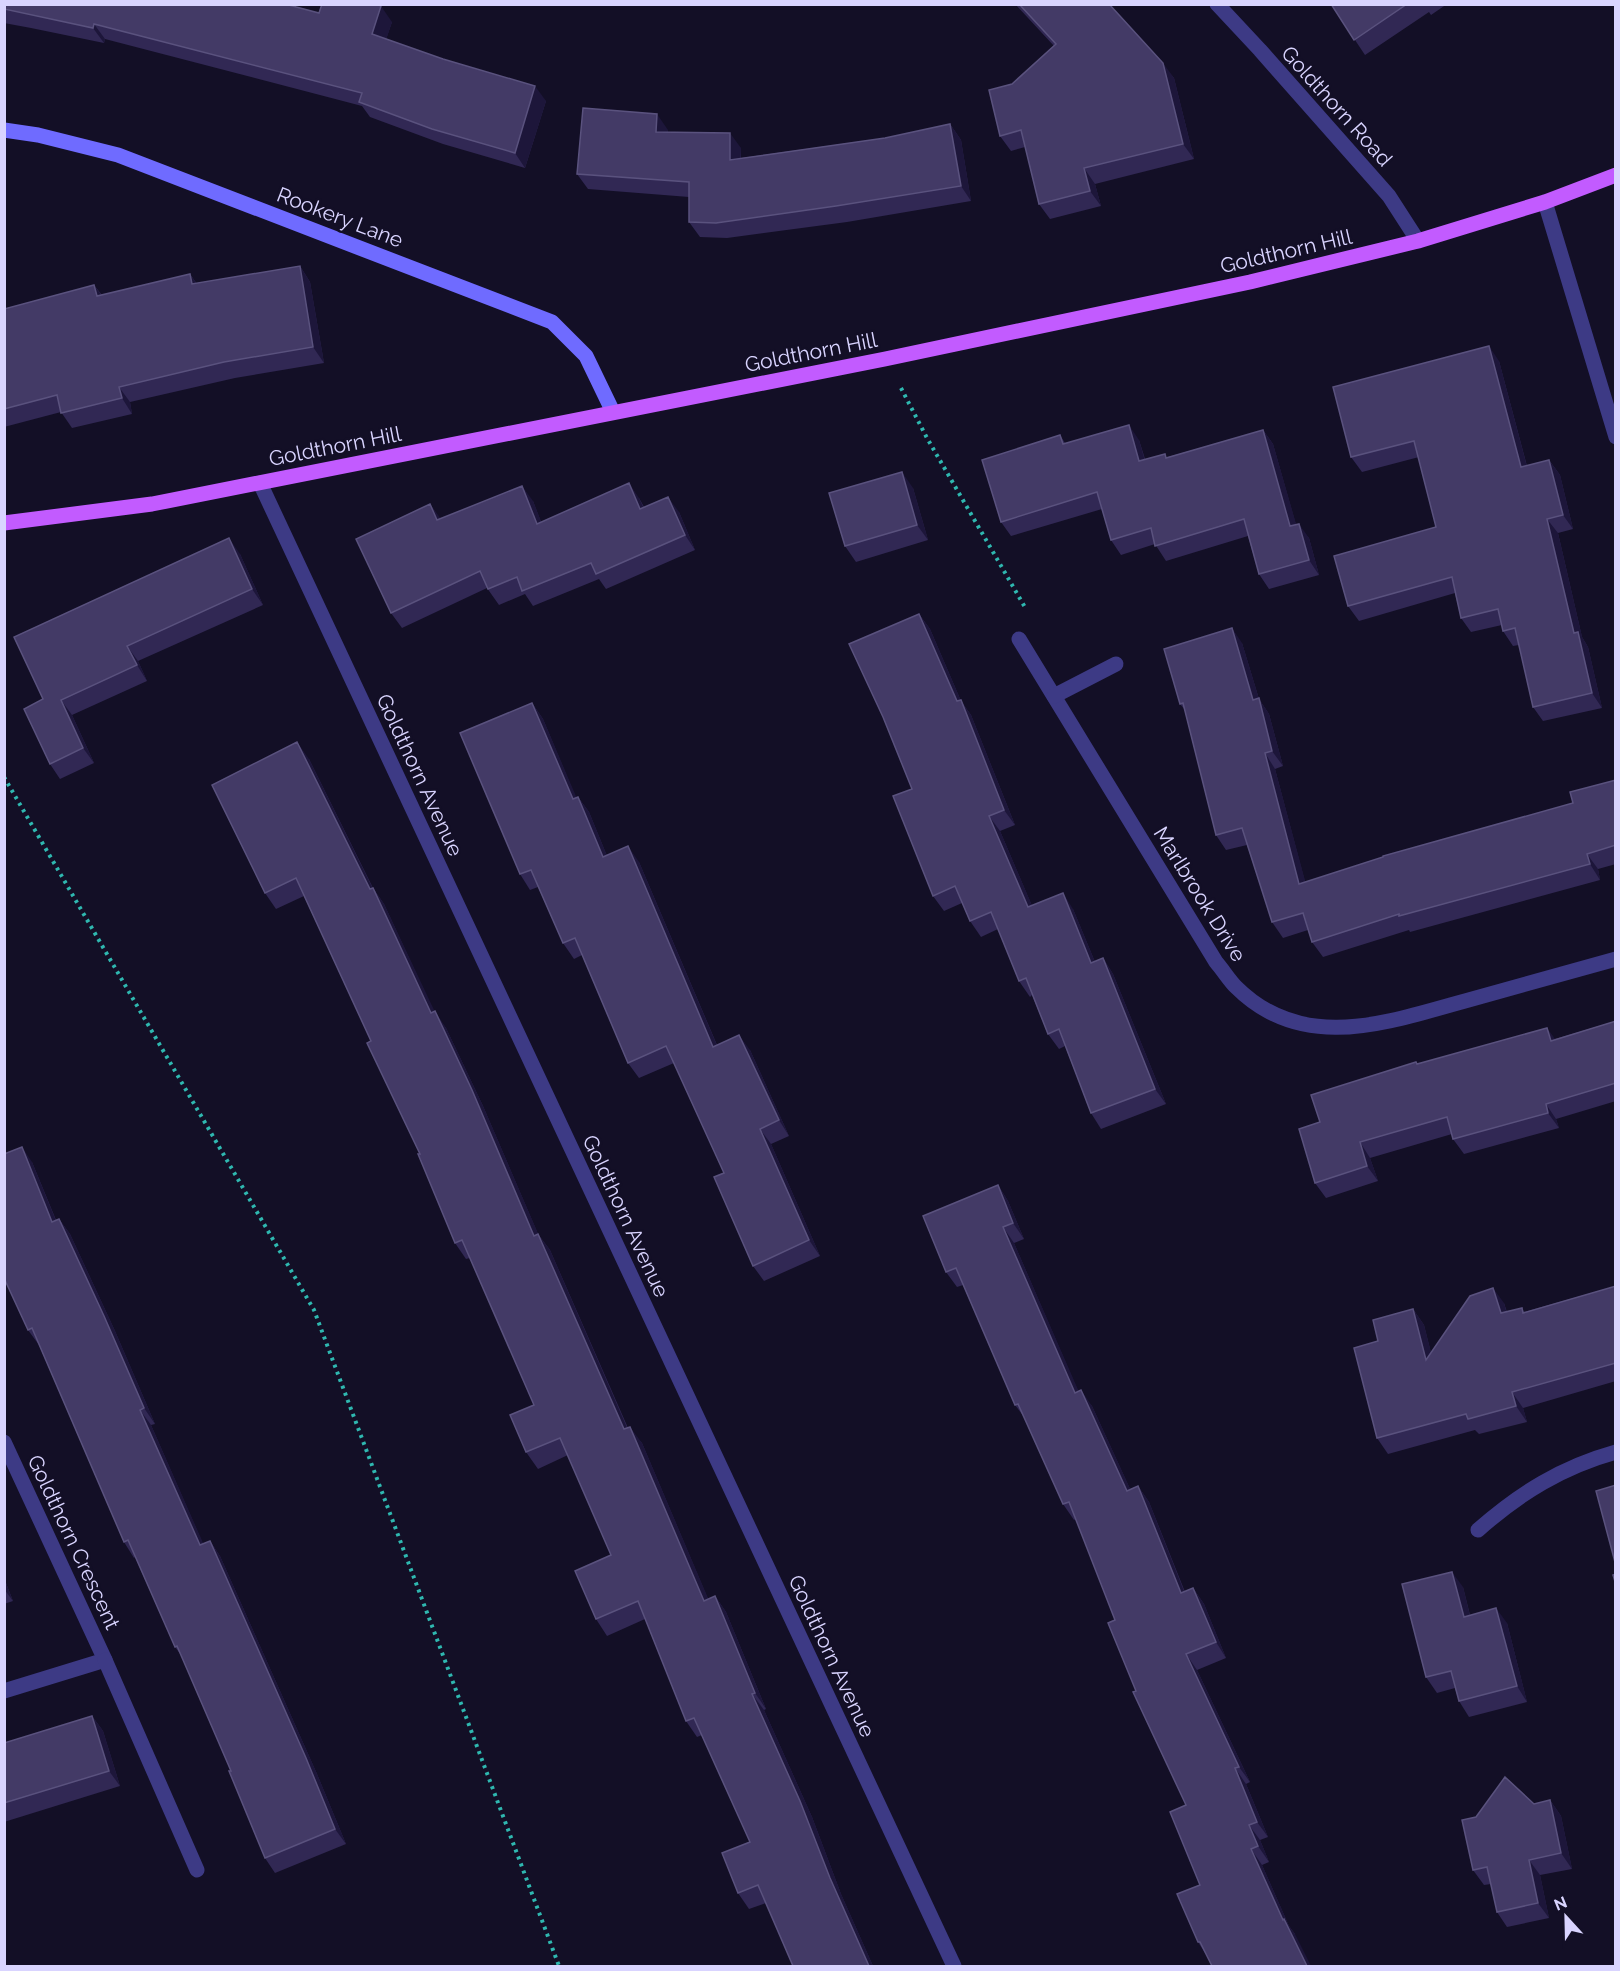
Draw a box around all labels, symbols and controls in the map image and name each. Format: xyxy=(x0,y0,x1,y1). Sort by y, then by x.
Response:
street label: Goldthorn Road xyxy=(1276,41,1398,171)
street label: Rookery Lane xyxy=(273,181,407,253)
street label: Goldthorn Hill xyxy=(1218,224,1355,278)
street label: Goldthorn Hill xyxy=(743,327,880,377)
street label: Goldthorn Hill xyxy=(267,421,404,471)
street label: Goldthorn Avenue xyxy=(371,690,469,860)
street label: Marlbrook Drive xyxy=(1148,822,1252,966)
street label: Goldthorn Avenue xyxy=(577,1131,675,1301)
street label: Goldthorn Crescent xyxy=(23,1451,125,1633)
street label: Goldthorn Avenue xyxy=(783,1571,881,1741)
north arrow xyxy=(1536,1887,1596,1947)
text: N xyxy=(1551,1892,1570,1915)

